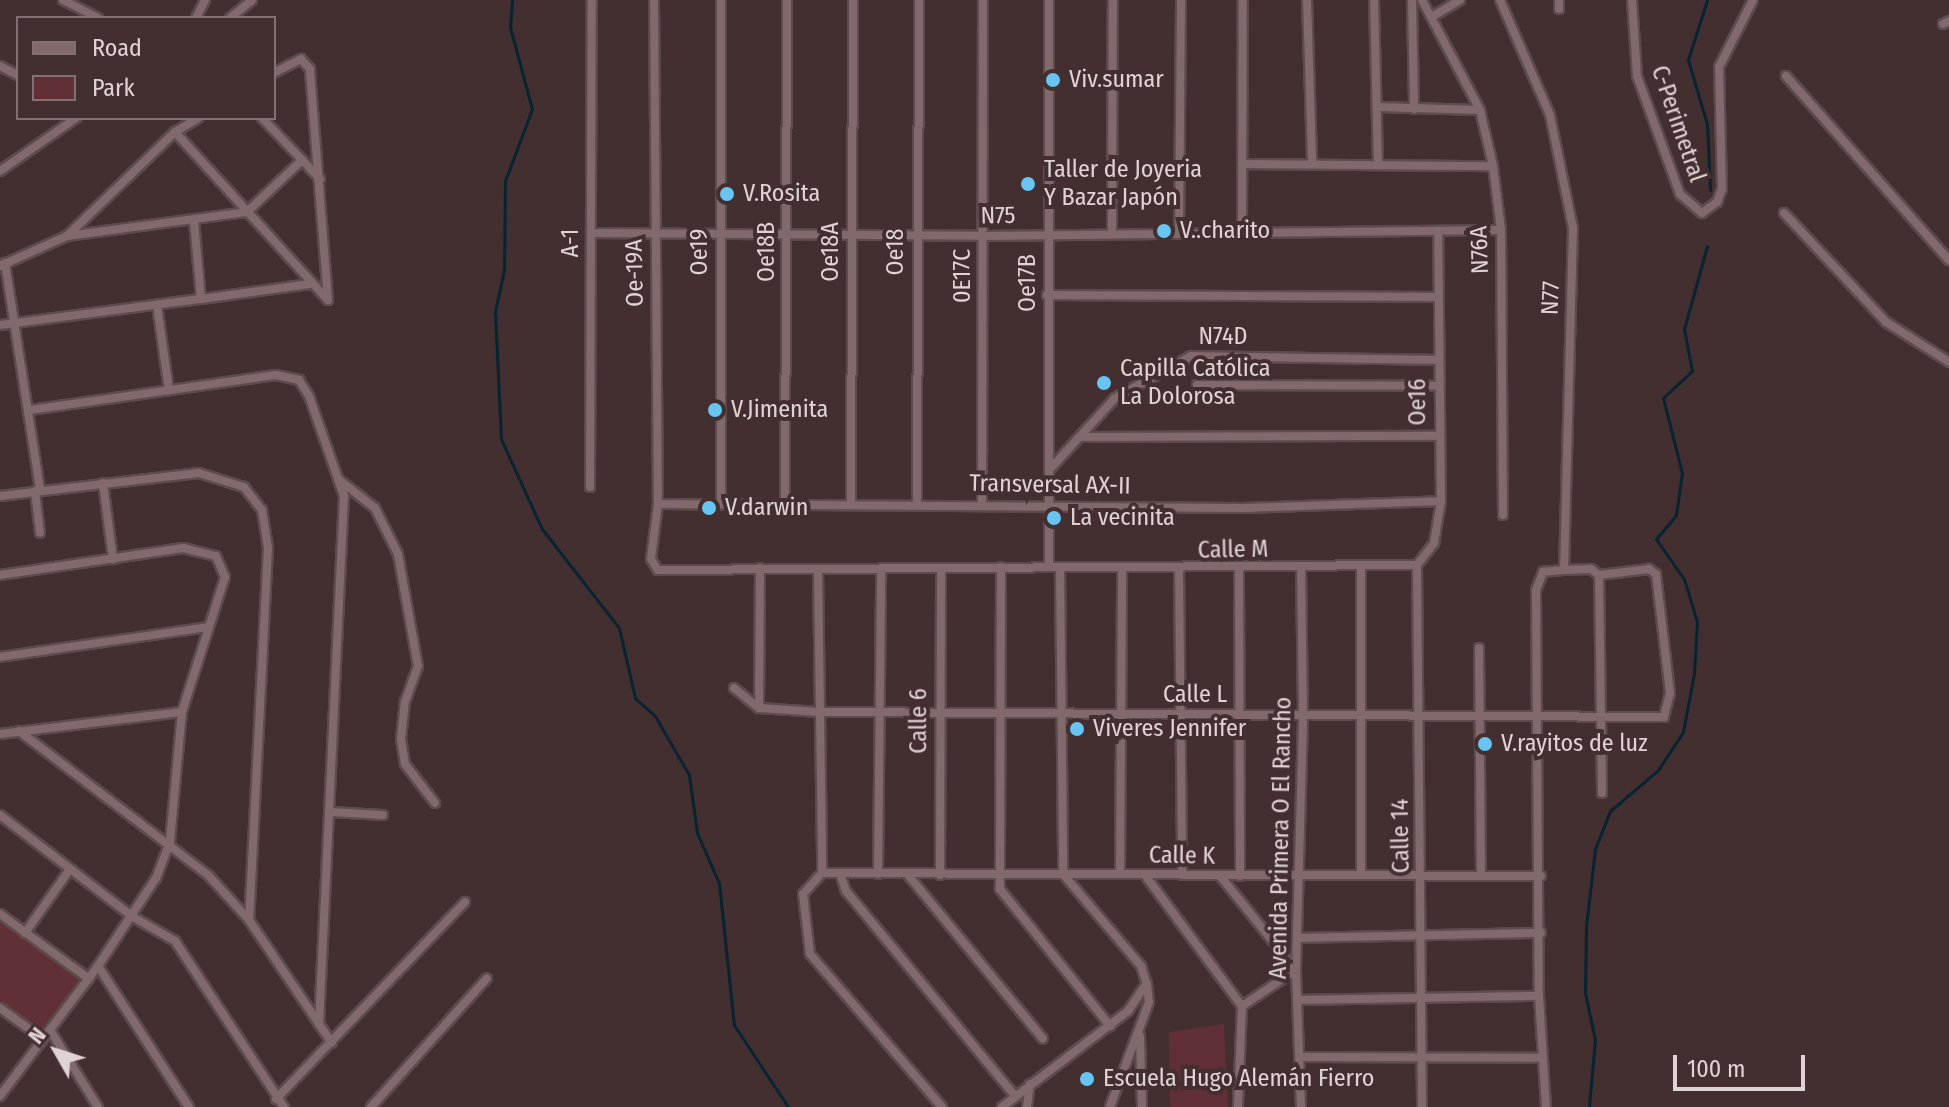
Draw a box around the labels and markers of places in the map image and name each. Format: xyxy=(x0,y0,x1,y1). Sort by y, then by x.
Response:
place label: Viv.sumar xyxy=(1069,66,1164,94)
marker: Viv.sumar xyxy=(1044,71,1062,89)
place label: Taller de Joyeria Y Bazar Japón xyxy=(1044,156,1202,212)
marker: Taller de Joyeria Y Bazar Japón xyxy=(1019,175,1037,193)
place label: V.Rosita xyxy=(743,180,820,208)
marker: V.Rosita xyxy=(718,185,736,203)
place label: V..charito xyxy=(1180,217,1270,245)
marker: V..charito xyxy=(1155,222,1173,240)
place label: Capilla Católica La Dolorosa xyxy=(1120,355,1270,411)
marker: Capilla Católica La Dolorosa xyxy=(1095,374,1113,392)
place label: V.Jimenita xyxy=(731,396,828,424)
marker: V.Jimenita xyxy=(706,401,724,419)
place label: V.darwin xyxy=(725,494,808,522)
marker: V.darwin xyxy=(700,499,718,517)
place label: La vecinita xyxy=(1070,504,1175,532)
marker: La vecinita xyxy=(1045,509,1063,527)
place label: Viveres Jennifer xyxy=(1093,715,1246,743)
marker: Viveres Jennifer xyxy=(1068,720,1086,738)
place label: V.rayitos de luz xyxy=(1501,730,1648,758)
marker: V.rayitos de luz xyxy=(1476,735,1494,753)
place label: Escuela Hugo Alemán Fierro xyxy=(1103,1065,1374,1093)
marker: Escuela Hugo Alemán Fierro xyxy=(1078,1070,1096,1088)

